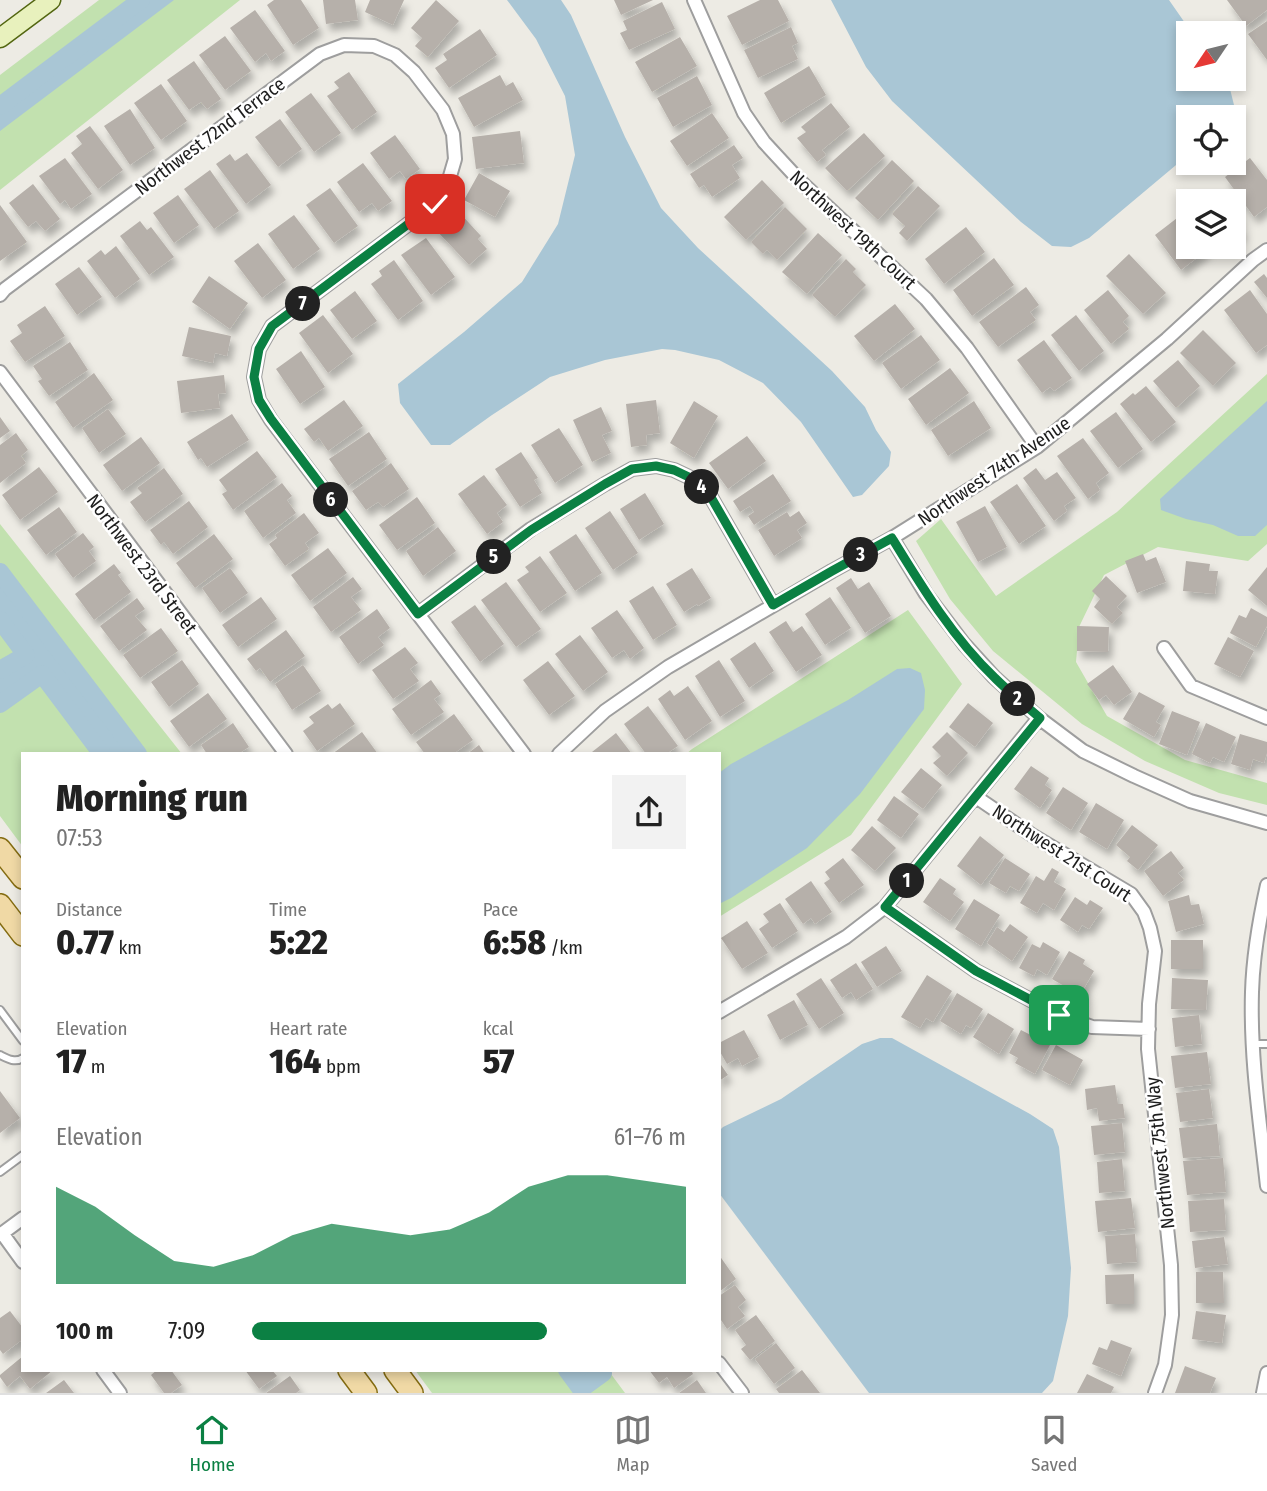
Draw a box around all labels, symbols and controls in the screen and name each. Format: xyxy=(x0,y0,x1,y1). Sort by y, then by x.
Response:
north arrow xyxy=(1176,21,1246,91)
map controls xyxy=(1176,21,1246,259)
street label: Northwest 72nd Terrace xyxy=(130,72,290,200)
button: locate xyxy=(1176,105,1246,175)
street label: Northwest 19th Court xyxy=(785,166,922,295)
pin xyxy=(405,174,465,234)
icon: check xyxy=(416,185,454,223)
button: layers xyxy=(1176,189,1246,259)
pin: 7 xyxy=(286,286,320,322)
text: 7 xyxy=(298,292,307,315)
street label: Northwest 74th Avenue xyxy=(913,411,1075,531)
pin: 4 xyxy=(684,470,720,504)
text: 4 xyxy=(697,475,706,498)
pin: 6 xyxy=(314,482,348,518)
text: 6 xyxy=(326,488,335,511)
street label: Northwest 23rd Street xyxy=(82,489,203,639)
pin: 3 xyxy=(844,538,878,572)
pin: 5 xyxy=(476,540,512,574)
text: 3 xyxy=(856,543,865,566)
text: 5 xyxy=(489,545,498,568)
pin: 2 xyxy=(1000,682,1036,716)
text: 2 xyxy=(1013,687,1022,710)
text: Morning run xyxy=(56,775,248,821)
button: share xyxy=(612,775,686,849)
street label: Northwest 21st Court xyxy=(988,799,1137,907)
text: 07:53 xyxy=(56,824,103,852)
pin: 1 xyxy=(890,864,925,898)
text: 1 xyxy=(902,869,911,892)
text: Distance xyxy=(56,898,123,921)
text: Time xyxy=(269,898,307,921)
text: Pace xyxy=(483,898,518,921)
text: 0.77 xyxy=(56,921,114,963)
text: 5:22 xyxy=(269,921,328,963)
text: 6:58 xyxy=(483,921,546,963)
text: km xyxy=(114,936,142,959)
text: /km xyxy=(546,936,583,959)
pin xyxy=(1029,985,1089,1045)
icon: arrive xyxy=(1040,996,1078,1034)
text: Elevation xyxy=(56,1017,128,1040)
text: Heart rate xyxy=(269,1017,347,1040)
text: kcal xyxy=(483,1017,513,1040)
text: 17 xyxy=(56,1040,86,1082)
text: 164 xyxy=(269,1040,321,1082)
text: 57 xyxy=(483,1040,515,1082)
text: m xyxy=(86,1055,105,1078)
text: bpm xyxy=(321,1055,361,1078)
street label: Northwest 75th Way xyxy=(1141,1075,1179,1230)
text: Elevation xyxy=(56,1123,143,1151)
text: 61–76 m xyxy=(614,1123,686,1151)
text: 100 m xyxy=(56,1317,113,1345)
text: 7:09 xyxy=(168,1317,205,1345)
tab: Home xyxy=(190,1411,235,1476)
tab: Map xyxy=(614,1411,652,1476)
tab: Saved xyxy=(1031,1411,1077,1476)

